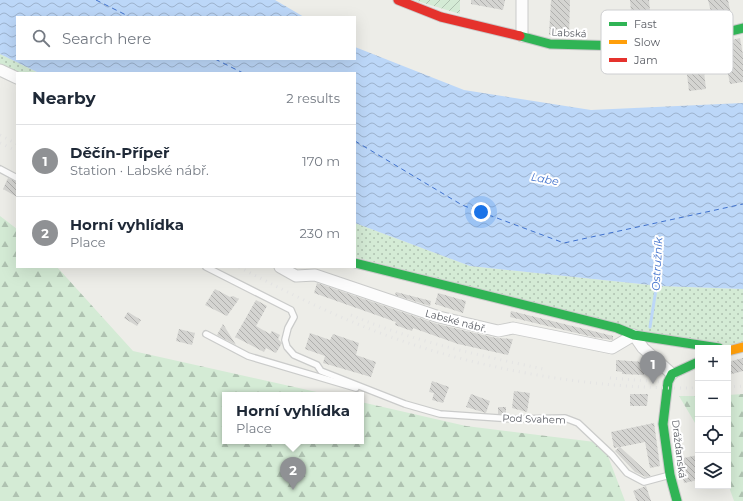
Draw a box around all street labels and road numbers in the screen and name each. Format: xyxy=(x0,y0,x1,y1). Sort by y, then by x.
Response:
street label: Labská xyxy=(551,26,587,40)
street label: Labské nábř. xyxy=(424,307,488,335)
street label: Pod Svahem xyxy=(502,411,566,427)
street label: Drážďanská xyxy=(669,419,689,479)

